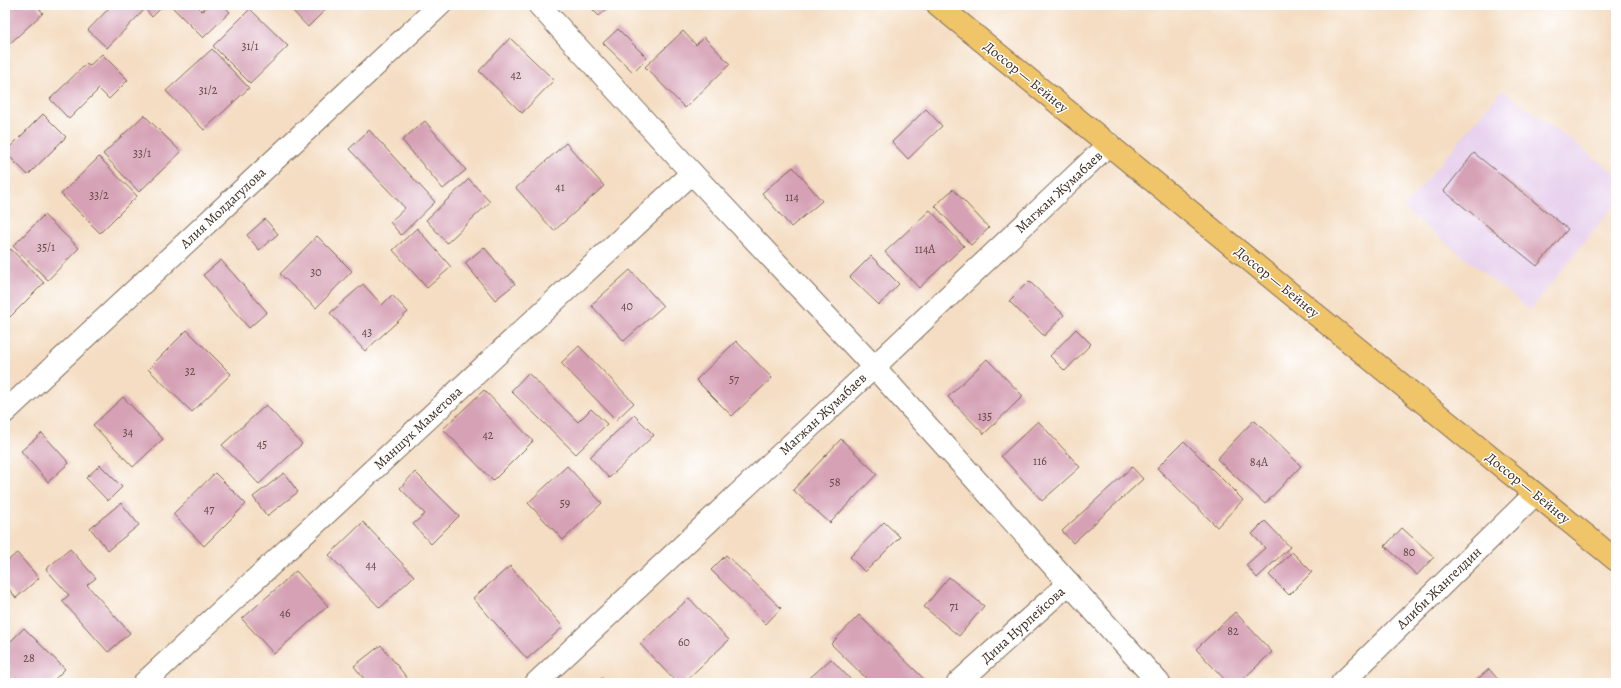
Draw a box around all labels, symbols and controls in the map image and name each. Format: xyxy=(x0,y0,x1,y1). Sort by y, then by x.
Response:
street label: Доссор — Бейнеу xyxy=(980,37,1073,117)
house number: 31/1 xyxy=(241,38,259,54)
house number: 42 xyxy=(510,67,522,83)
house number: 31/2 xyxy=(199,82,218,98)
house number: 33/1 xyxy=(133,145,151,161)
street label: Магжан Жумабаев xyxy=(1011,146,1107,237)
street label: Алия Молдагулова xyxy=(175,163,271,254)
house number: 41 xyxy=(555,179,565,195)
house number: 33/2 xyxy=(89,187,109,203)
house number: 114 xyxy=(785,189,799,205)
house number: 35/1 xyxy=(37,239,55,255)
house number: 114А xyxy=(915,241,936,257)
street label: Доссор — Бейнеу xyxy=(1231,242,1324,322)
house number: 30 xyxy=(310,264,322,280)
house number: 40 xyxy=(621,298,633,314)
house number: 43 xyxy=(362,324,372,340)
house number: 32 xyxy=(185,363,196,379)
street label: Магжан Жумабаев xyxy=(775,368,871,459)
house number: 57 xyxy=(729,371,740,387)
street label: Маншук Маметова xyxy=(370,382,467,474)
house number: 135 xyxy=(978,408,992,424)
house number: 34 xyxy=(123,424,134,440)
house number: 42 xyxy=(482,427,494,443)
house number: 45 xyxy=(257,436,267,452)
street label: Доссор — Бейнеу xyxy=(1482,448,1575,528)
house number: 116 xyxy=(1033,453,1047,469)
house number: 84А xyxy=(1250,454,1269,470)
house number: 58 xyxy=(830,474,841,490)
house number: 59 xyxy=(560,495,570,511)
house number: 47 xyxy=(204,501,215,517)
street label: Алиби Жангелдин xyxy=(1392,542,1486,634)
house number: 80 xyxy=(1403,544,1415,560)
house number: 44 xyxy=(366,557,377,573)
street label: Дина Нурпейсова xyxy=(977,582,1069,668)
house number: 71 xyxy=(949,598,959,614)
house number: 46 xyxy=(280,605,291,621)
house number: 82 xyxy=(1227,623,1239,639)
house number: 60 xyxy=(678,634,690,650)
house number: 28 xyxy=(23,650,35,666)

